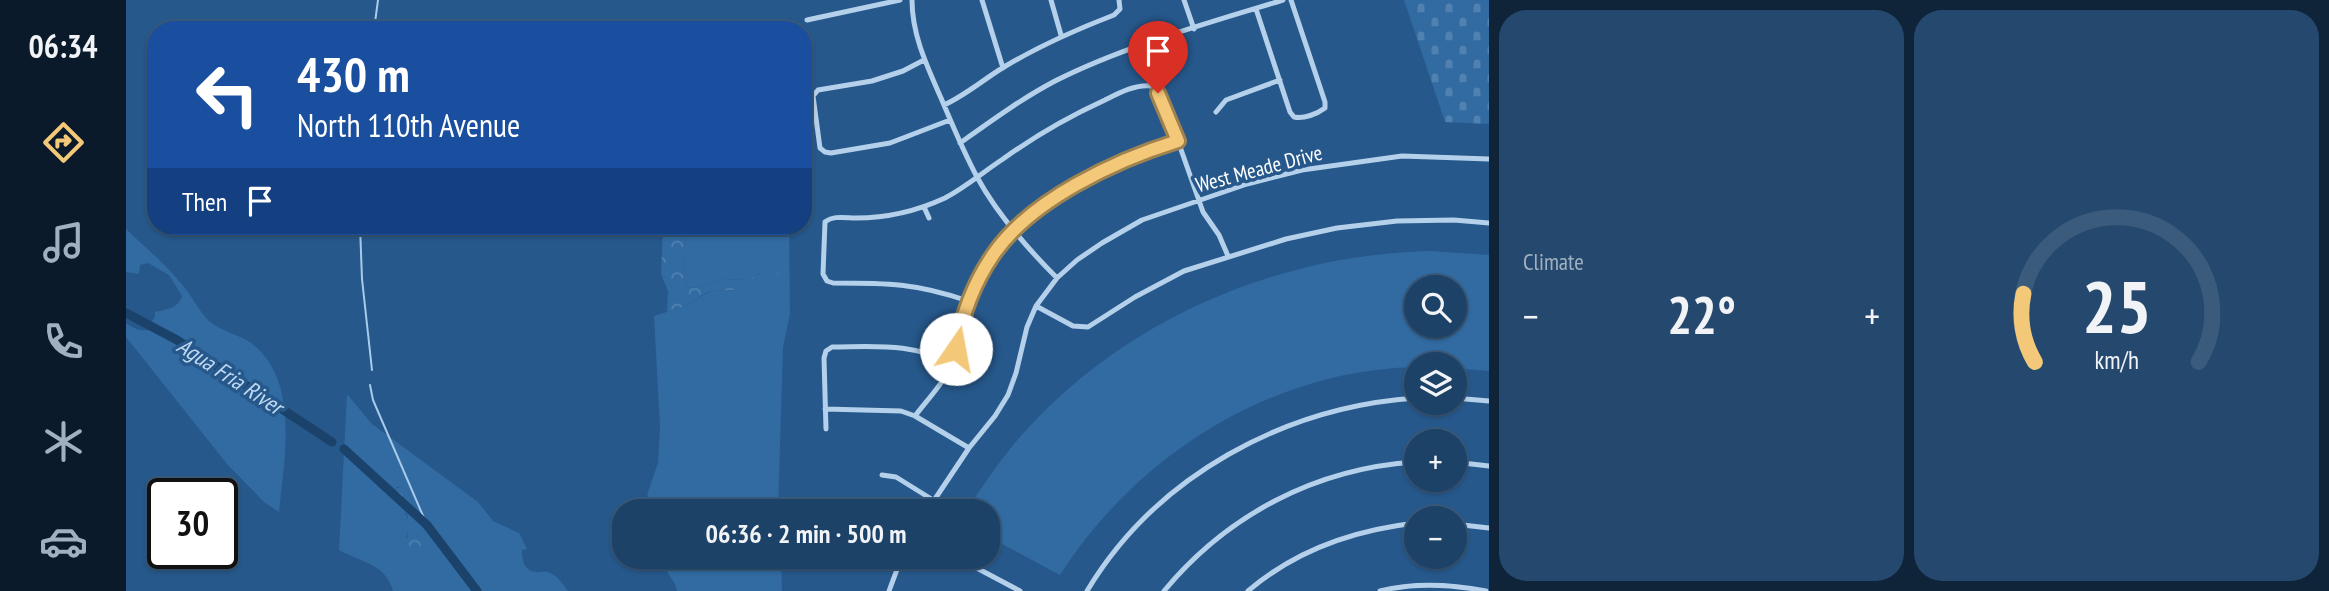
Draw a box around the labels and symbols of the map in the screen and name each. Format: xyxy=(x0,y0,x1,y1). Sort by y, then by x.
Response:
pin xyxy=(1128,21,1188,93)
street label: West Meade Drive xyxy=(1193,139,1325,198)
position arrow xyxy=(919,312,993,386)
water label: Agua Fria River xyxy=(172,331,292,422)
speed limit sign: 30 xyxy=(147,478,238,569)

